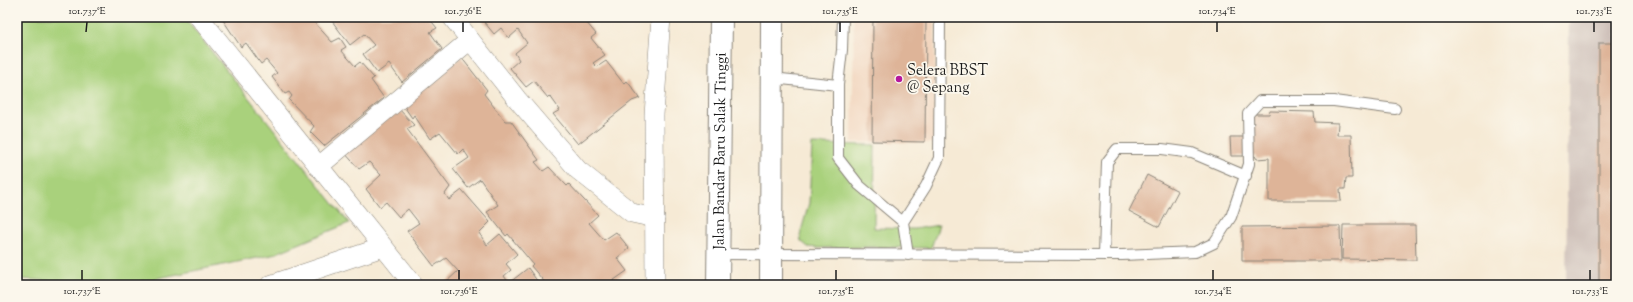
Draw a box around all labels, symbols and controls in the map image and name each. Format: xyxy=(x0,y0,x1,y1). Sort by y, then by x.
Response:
text: 101.737°E xyxy=(68,4,106,19)
text: 101.736°E xyxy=(445,4,481,19)
text: 101.735°E xyxy=(822,4,858,19)
text: 101.734°E xyxy=(1198,4,1236,19)
text: 101.733°E xyxy=(1576,4,1612,19)
street label: Jalan Bandar Baru Salak Tinggi xyxy=(709,52,733,251)
place label: Selera BBST @ Sepang xyxy=(907,61,988,99)
marker: Selera BBST @ Sepang xyxy=(894,74,904,84)
text: 101.737°E xyxy=(63,284,101,299)
text: 101.736°E xyxy=(441,284,477,299)
text: 101.735°E xyxy=(818,284,854,299)
text: 101.734°E xyxy=(1194,284,1232,299)
text: 101.733°E xyxy=(1572,284,1608,299)

